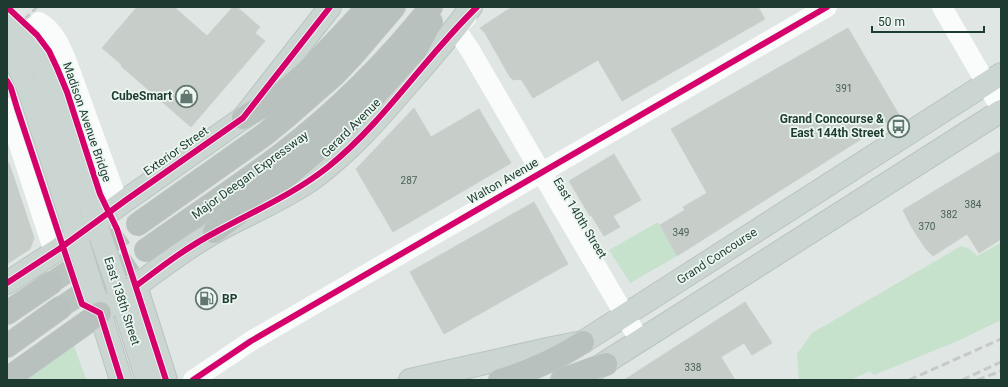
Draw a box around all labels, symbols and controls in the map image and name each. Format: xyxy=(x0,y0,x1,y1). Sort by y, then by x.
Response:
scale bar xyxy=(872,8,984,34)
text: 50 m xyxy=(878,15,905,29)
street label: Madison Avenue Bridge xyxy=(60,60,114,184)
shop icon: CubeSmart xyxy=(174,83,200,109)
house number: 391 xyxy=(836,83,852,94)
place label: CubeSmart xyxy=(111,89,172,103)
street label: Gerard Avenue xyxy=(319,96,383,160)
place label: Grand Concourse & East 144th Street xyxy=(780,112,884,140)
bus stop icon: Grand Concourse & East 144th Street xyxy=(886,113,912,139)
street label: Exterior Street xyxy=(141,124,211,178)
street label: Major Deegan Expressway xyxy=(189,128,311,222)
street label: Walton Avenue xyxy=(465,155,541,207)
house number: 287 xyxy=(401,175,418,186)
street label: East 140th Street xyxy=(550,175,610,261)
house number: 384 xyxy=(965,199,982,210)
house number: 382 xyxy=(941,209,958,220)
house number: 370 xyxy=(919,221,936,232)
street label: Grand Concourse xyxy=(674,225,760,287)
house number: 349 xyxy=(673,227,689,238)
street label: East 138th Street xyxy=(101,255,143,347)
fuel station icon: BP xyxy=(193,286,219,312)
place label: BP xyxy=(222,292,238,306)
house number: 338 xyxy=(685,362,702,373)

